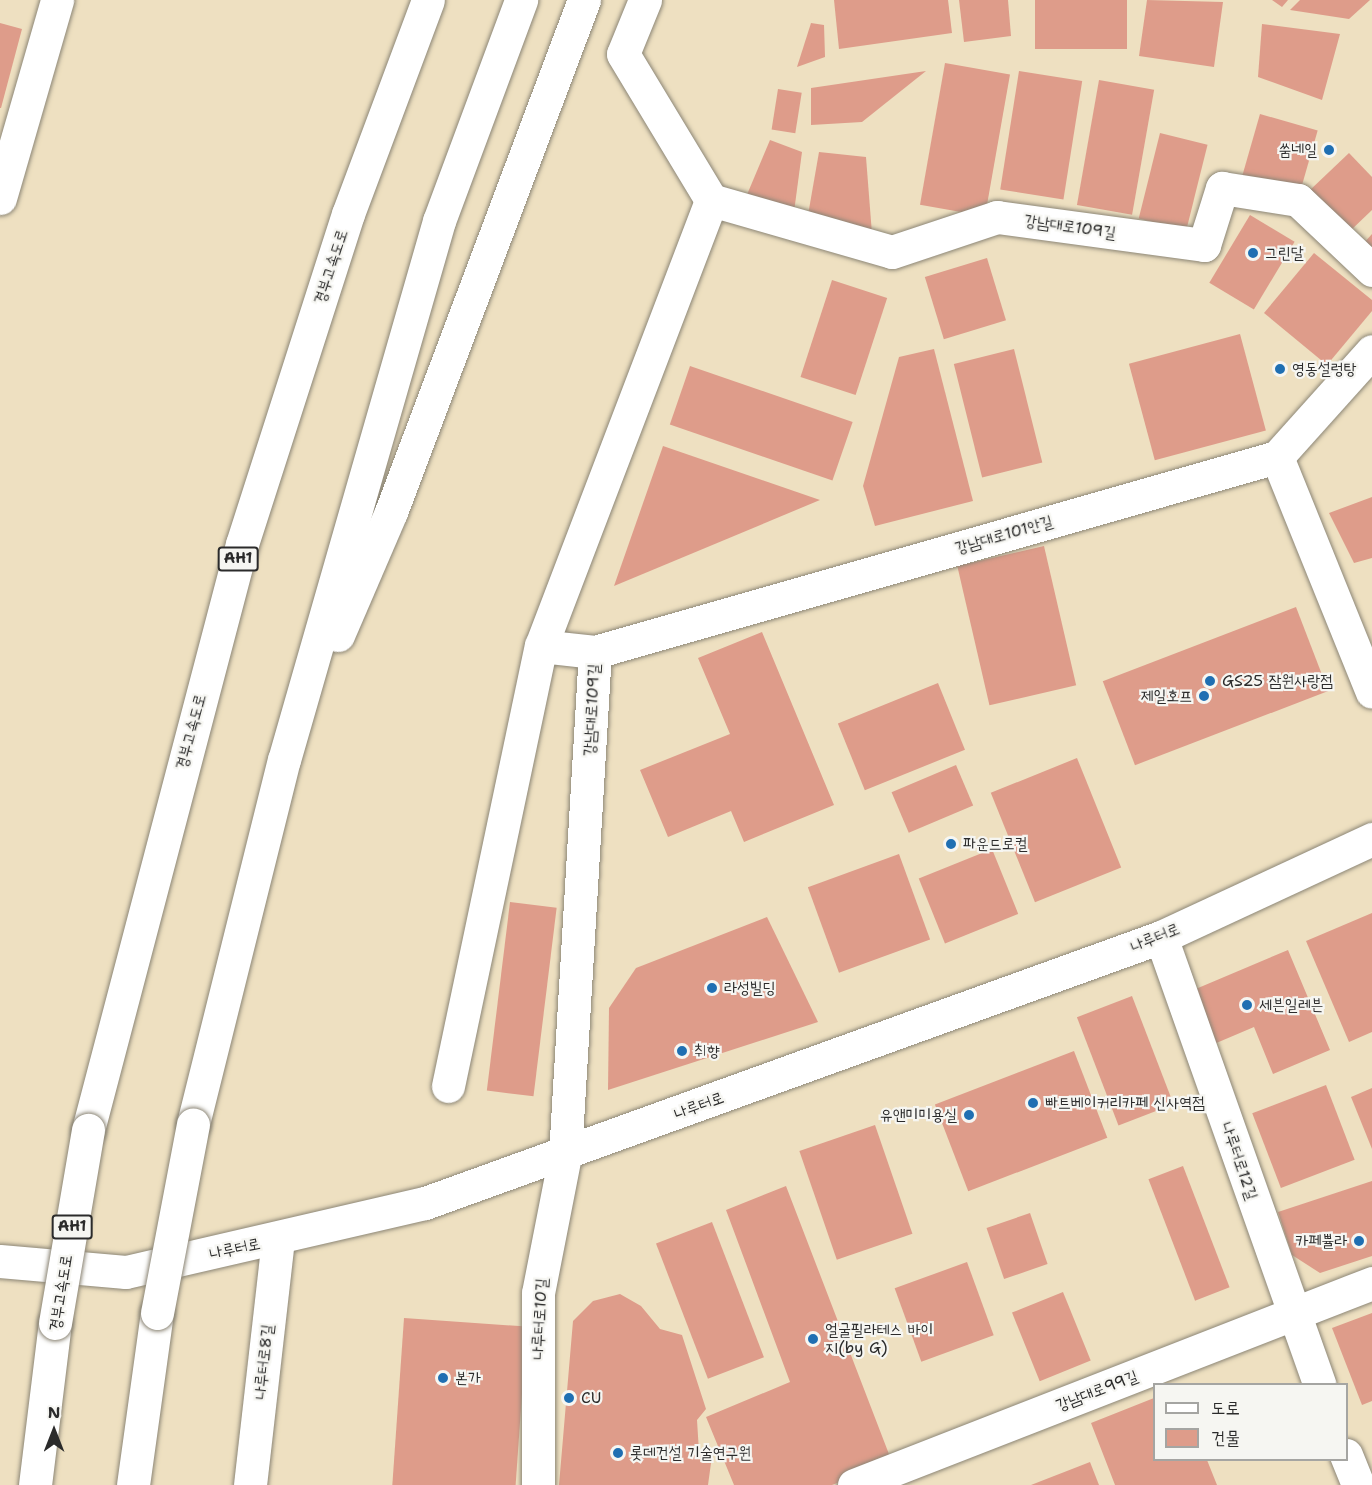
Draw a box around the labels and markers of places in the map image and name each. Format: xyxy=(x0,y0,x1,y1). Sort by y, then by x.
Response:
place label: 쑴네일 xyxy=(1278,140,1317,160)
marker: 쑴네일 xyxy=(1322,143,1336,157)
place label: 그린달 xyxy=(1265,243,1304,263)
marker: 그린달 xyxy=(1246,246,1260,260)
place label: 영동설렁탕 xyxy=(1292,359,1356,379)
marker: 영동설렁탕 xyxy=(1273,362,1287,376)
place label: GS25 잠원사랑점 xyxy=(1222,671,1333,691)
marker: GS25 잠원사랑점 xyxy=(1203,674,1217,688)
place label: 제일호프 xyxy=(1140,686,1192,706)
marker: 제일호프 xyxy=(1197,689,1211,703)
place label: 파운드로컬 xyxy=(963,834,1027,854)
marker: 파운드로컬 xyxy=(944,837,958,851)
place label: 라성빌딩 xyxy=(724,978,776,998)
marker: 라성빌딩 xyxy=(705,981,719,995)
place label: 세븐일레븐 xyxy=(1259,995,1323,1015)
marker: 세븐일레븐 xyxy=(1240,998,1254,1012)
place label: 취향 xyxy=(694,1041,720,1061)
marker: 취향 xyxy=(675,1044,689,1058)
place label: 빠트베이커리카페 신사역점 xyxy=(1045,1093,1205,1113)
marker: 빠트베이커리카페 신사역점 xyxy=(1026,1096,1040,1110)
place label: 유앤미미용실 xyxy=(880,1105,957,1125)
marker: 유앤미미용실 xyxy=(962,1108,976,1122)
place label: 카페쁄라 xyxy=(1296,1231,1347,1251)
marker: 카페쁄라 xyxy=(1352,1234,1366,1248)
place label: 얼굴필라테스 바이 지(by G) xyxy=(825,1320,933,1358)
marker: 얼굴필라테스 바이 지(by G) xyxy=(806,1332,820,1346)
place label: 본가 xyxy=(455,1368,481,1388)
marker: 본가 xyxy=(436,1371,450,1385)
place label: CU xyxy=(581,1388,601,1408)
marker: CU xyxy=(562,1391,576,1405)
place label: 롯데건설 기술연구원 xyxy=(630,1443,751,1463)
marker: 롯데건설 기술연구원 xyxy=(611,1446,625,1460)

